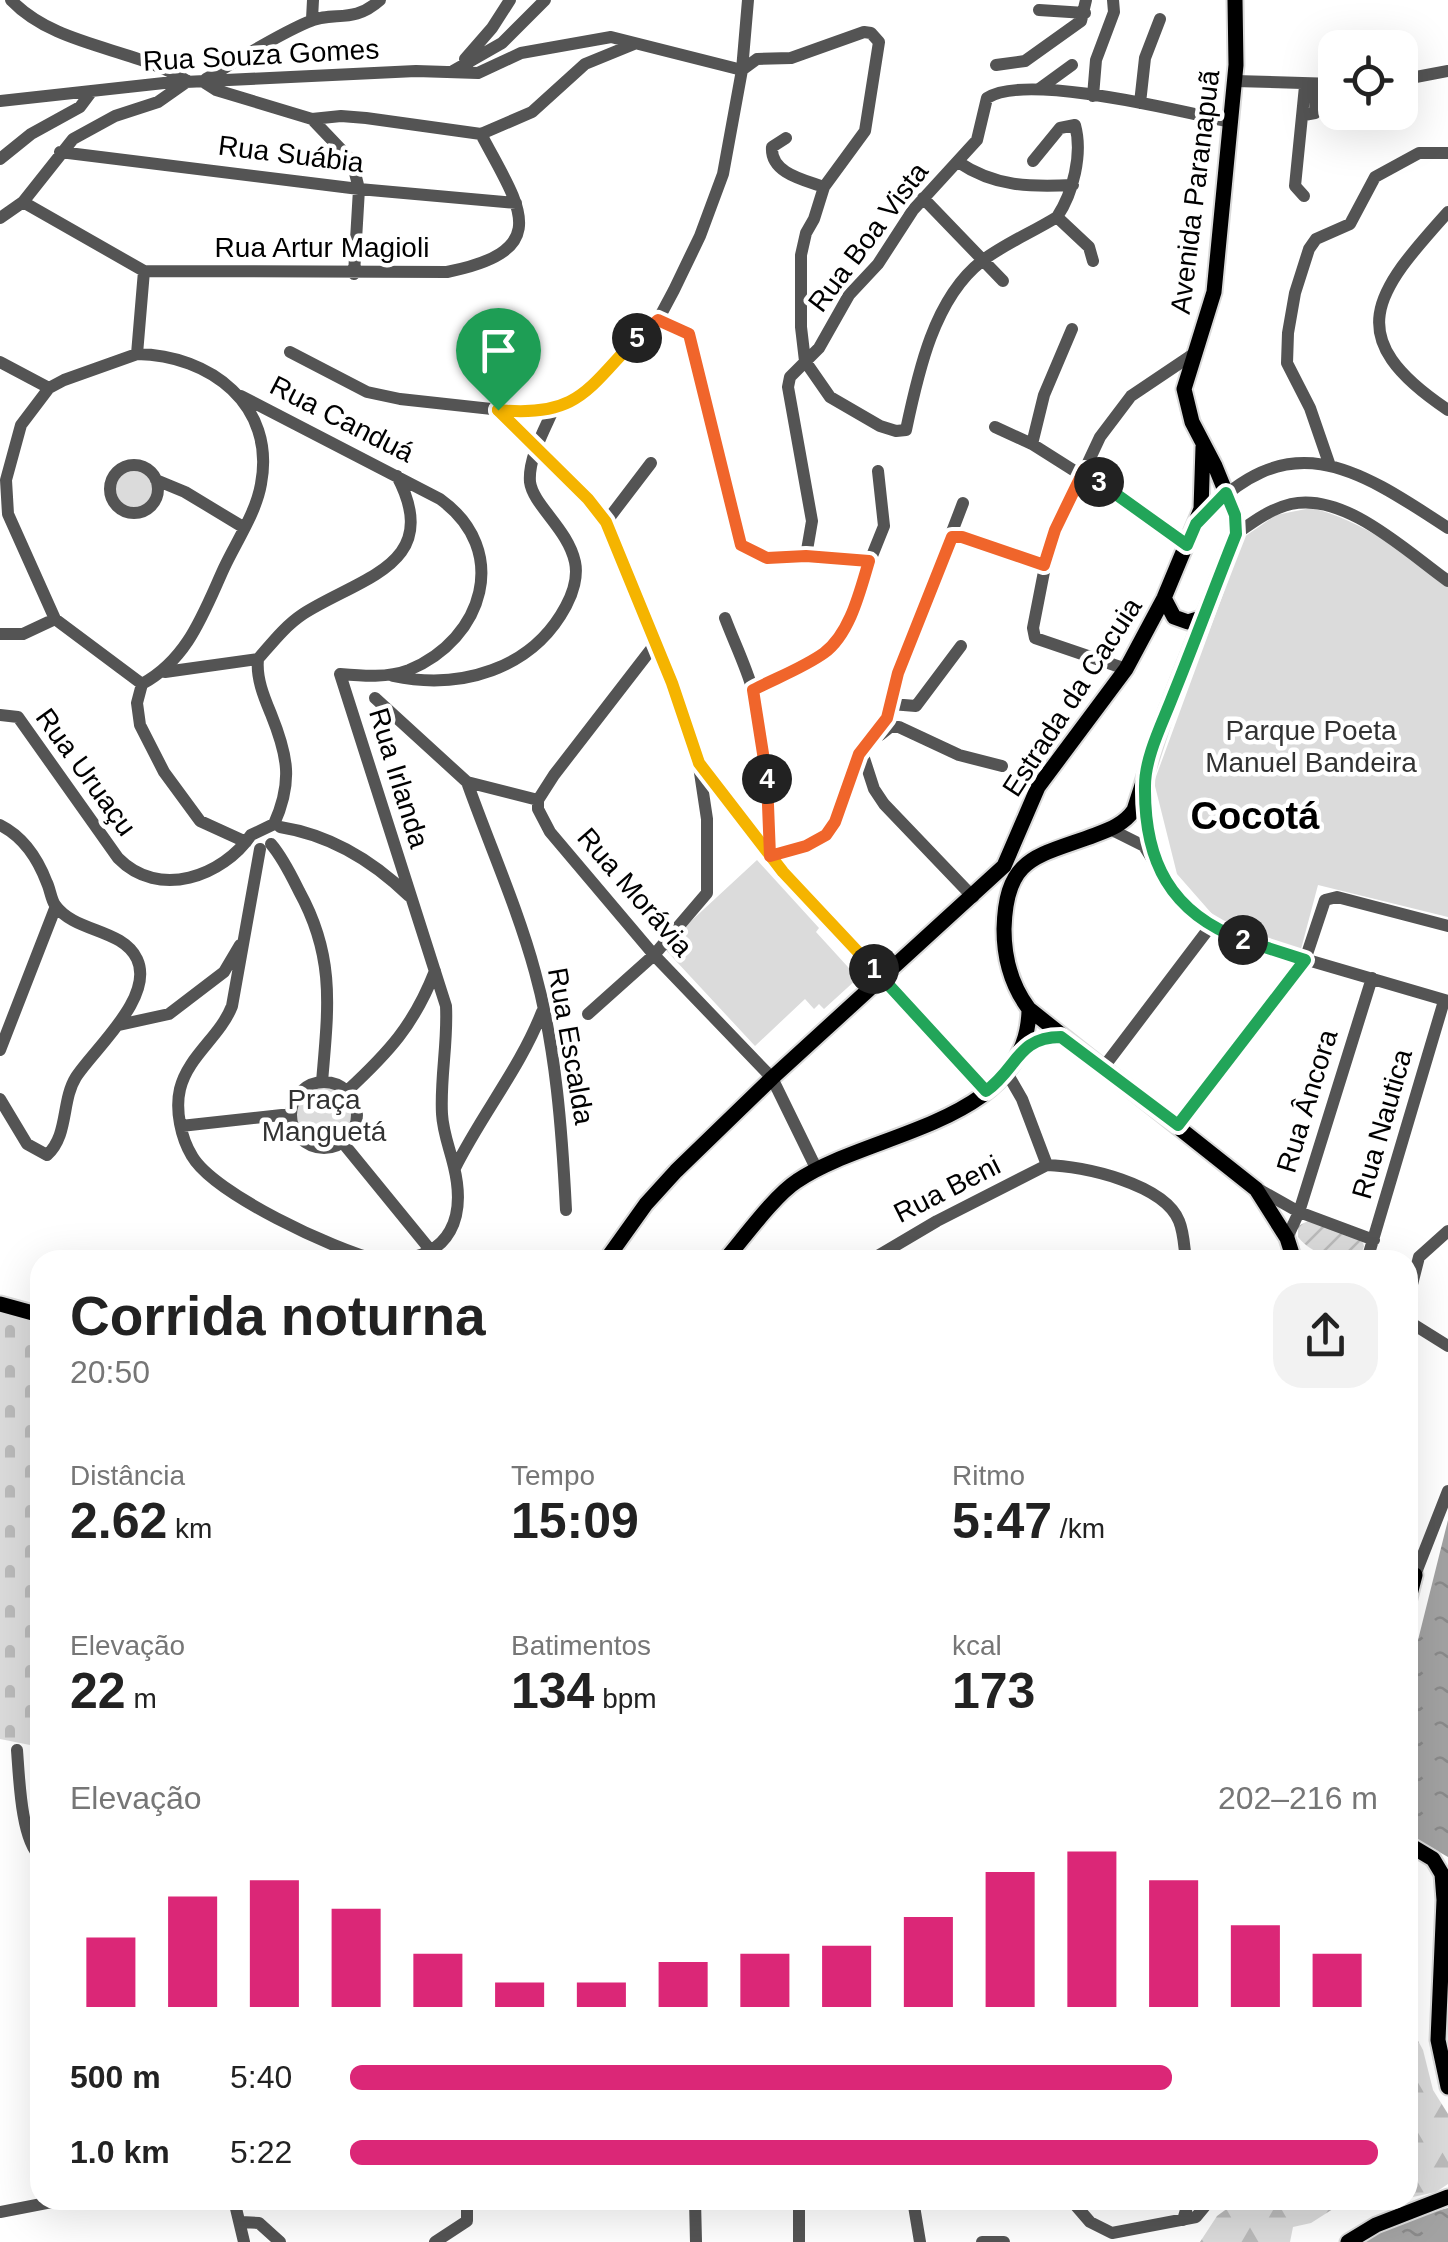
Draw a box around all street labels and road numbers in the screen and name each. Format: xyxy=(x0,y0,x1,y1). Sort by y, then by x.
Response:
street label: Rua Souza Gomes xyxy=(142,33,380,77)
street label: Avenida Paranapuã xyxy=(1165,68,1225,316)
street label: Rua Suábia xyxy=(216,130,366,178)
street label: Rua Boa Vista xyxy=(802,156,934,318)
street label: Rua Artur Magioli xyxy=(215,232,429,263)
street label: Rua Canduá xyxy=(265,369,419,469)
street label: Estrada da Cacuia xyxy=(996,592,1148,802)
street label: Rua Uruaçu xyxy=(30,702,142,842)
street label: Rua Irlanda xyxy=(363,704,435,852)
street label: Rua Morávia xyxy=(571,822,699,962)
street label: Rua Escalda xyxy=(542,965,600,1127)
street label: Rua Âncora xyxy=(1271,1025,1344,1176)
street label: Rua Nautica xyxy=(1346,1045,1418,1202)
street label: Rua Beni xyxy=(889,1149,1005,1229)

